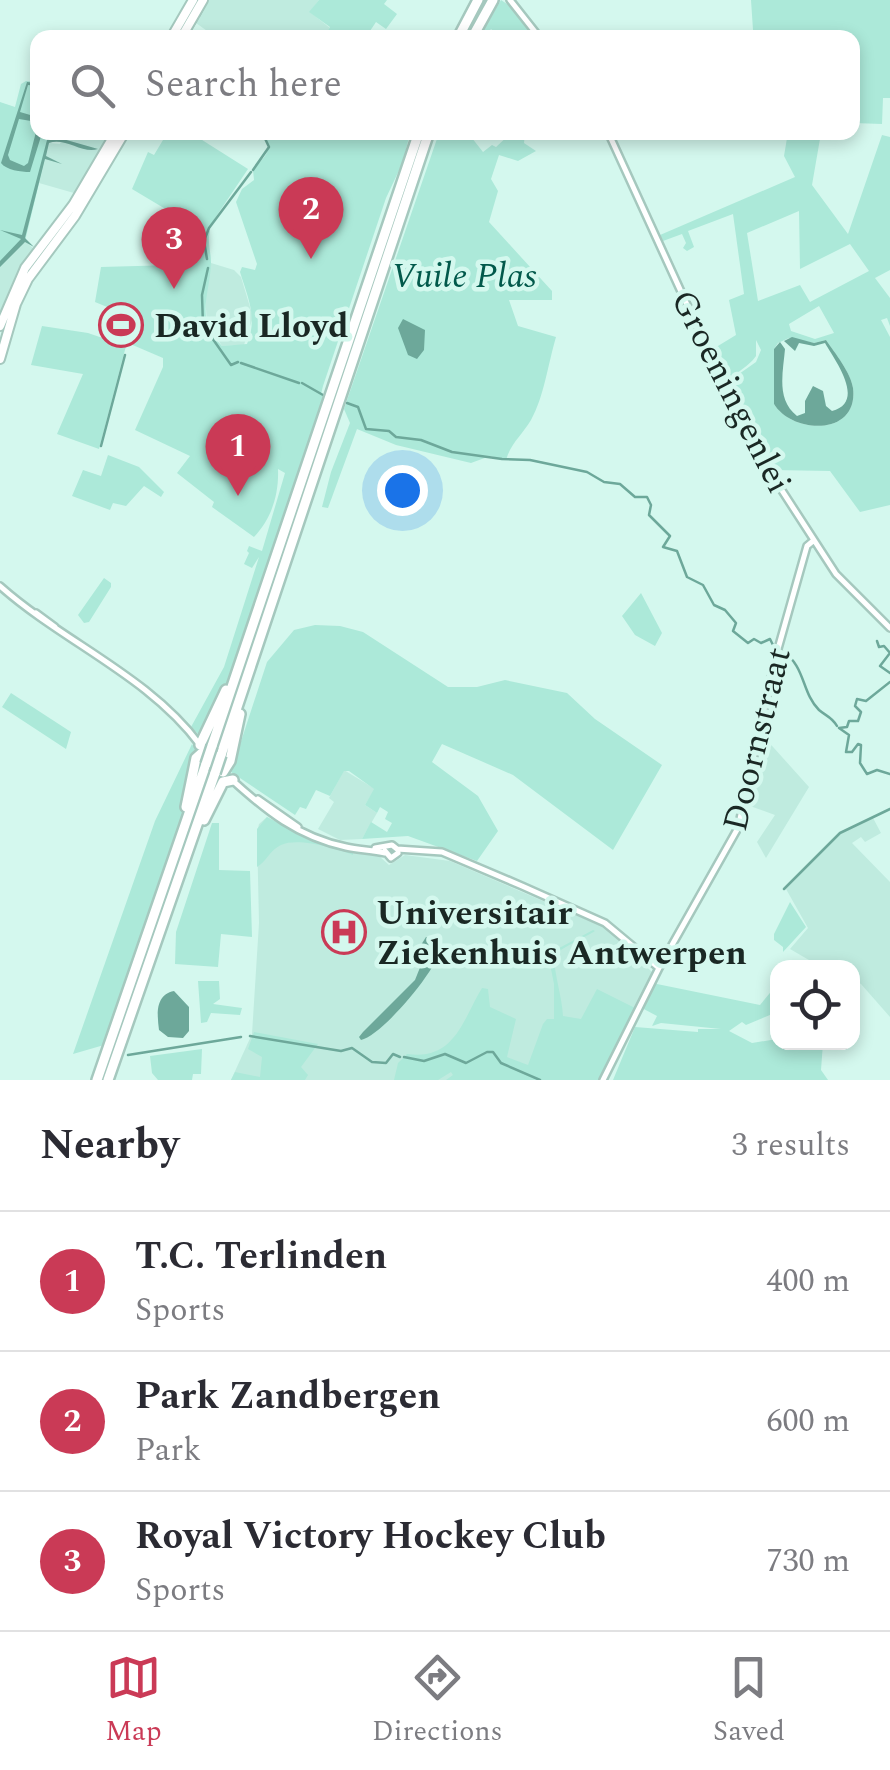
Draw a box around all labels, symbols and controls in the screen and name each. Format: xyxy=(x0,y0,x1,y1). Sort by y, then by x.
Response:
search box xyxy=(30,30,860,140)
text: Search here xyxy=(145,56,342,114)
icon: search xyxy=(65,58,120,113)
pin: 2 xyxy=(278,176,344,259)
pin: 3 xyxy=(142,206,206,289)
park label: Vuile Plas xyxy=(391,250,537,303)
street label: Groeningenlei xyxy=(657,281,805,503)
place label: David Lloyd xyxy=(154,300,349,353)
sports icon: David Lloyd xyxy=(98,302,144,348)
pin: 1 xyxy=(206,414,270,496)
your location xyxy=(377,465,428,516)
street label: Doornstraat xyxy=(709,642,806,837)
place label: Universitair Ziekenhuis Antwerpen xyxy=(376,887,747,980)
hospital icon: Universitair Ziekenhuis Antwerpen xyxy=(321,909,367,955)
map controls xyxy=(770,960,860,1050)
button: locate xyxy=(770,960,860,1050)
text: Nearby xyxy=(40,1114,179,1177)
text: 3 results xyxy=(731,1121,850,1170)
text: T.C. Terlinden xyxy=(135,1228,387,1286)
text: 1 xyxy=(64,1257,81,1306)
text: 400 m xyxy=(766,1257,850,1306)
text: Sports xyxy=(135,1286,225,1335)
text: Park Zandbergen xyxy=(135,1368,441,1426)
text: 2 xyxy=(64,1397,81,1446)
text: 600 m xyxy=(766,1397,850,1446)
text: Park xyxy=(135,1426,201,1475)
text: Royal Victory Hockey Club xyxy=(135,1508,606,1566)
text: 3 xyxy=(64,1537,81,1586)
text: 730 m xyxy=(766,1537,850,1586)
text: Sports xyxy=(135,1566,225,1615)
tab: Map xyxy=(105,1650,162,1753)
tab: Directions xyxy=(372,1650,503,1753)
tab: Saved xyxy=(713,1650,785,1753)

